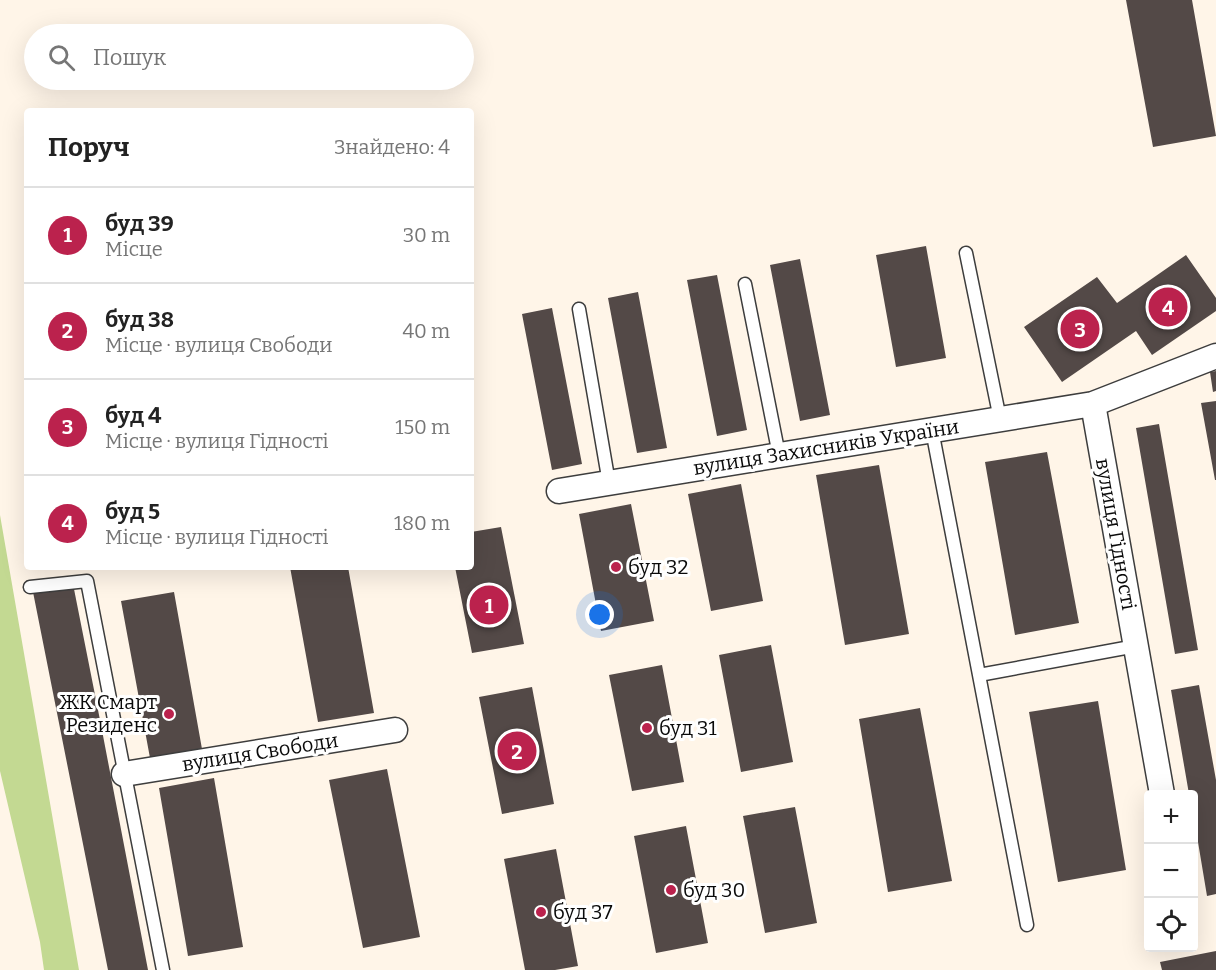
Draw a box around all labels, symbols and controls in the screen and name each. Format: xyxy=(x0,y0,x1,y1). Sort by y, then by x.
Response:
search box xyxy=(24,24,474,90)
icon: search xyxy=(45,41,78,74)
text: Пошук xyxy=(93,44,166,71)
text: Поруч xyxy=(48,132,130,163)
text: Знайдено: 4 xyxy=(334,135,450,159)
text: буд 39 xyxy=(105,210,174,237)
text: 1 xyxy=(63,223,72,247)
text: 30 m xyxy=(403,223,450,247)
text: Місце xyxy=(105,237,163,261)
pin: 4 xyxy=(1148,284,1188,330)
text: буд 38 xyxy=(105,306,174,333)
pin: 3 xyxy=(1060,306,1100,352)
text: 2 xyxy=(62,319,73,343)
text: 40 m xyxy=(402,319,450,343)
text: Місце · вулиця Свободи xyxy=(105,333,332,357)
text: буд 4 xyxy=(105,402,162,429)
street label: вулиця Захисників України xyxy=(691,414,961,480)
text: 3 xyxy=(62,415,73,439)
text: 150 m xyxy=(395,415,450,439)
text: Місце · вулиця Гідності xyxy=(105,429,328,453)
street label: вулиця Гідності xyxy=(1091,456,1141,612)
text: буд 5 xyxy=(105,498,160,525)
text: 4 xyxy=(61,511,74,535)
text: 180 m xyxy=(394,511,450,535)
text: Місце · вулиця Гідності xyxy=(105,525,328,549)
place label: буд 32 xyxy=(628,555,688,579)
marker: буд 32 xyxy=(609,560,623,574)
pin: 1 xyxy=(470,582,508,628)
your location xyxy=(585,600,614,629)
place label: ЖК Смарт Резиденс xyxy=(59,690,157,737)
marker: ЖК Смарт Резиденс xyxy=(162,707,176,721)
place label: буд 31 xyxy=(659,716,717,740)
marker: буд 31 xyxy=(640,721,654,735)
street label: вулиця Свободи xyxy=(180,728,340,776)
pin: 2 xyxy=(498,728,536,774)
map controls xyxy=(1144,790,1198,952)
button: + xyxy=(1144,790,1198,844)
button: − xyxy=(1144,844,1198,898)
place label: буд 30 xyxy=(683,878,745,902)
marker: буд 30 xyxy=(664,883,678,897)
button: locate xyxy=(1144,898,1198,952)
place label: буд 37 xyxy=(553,900,612,924)
marker: буд 37 xyxy=(534,905,548,919)

